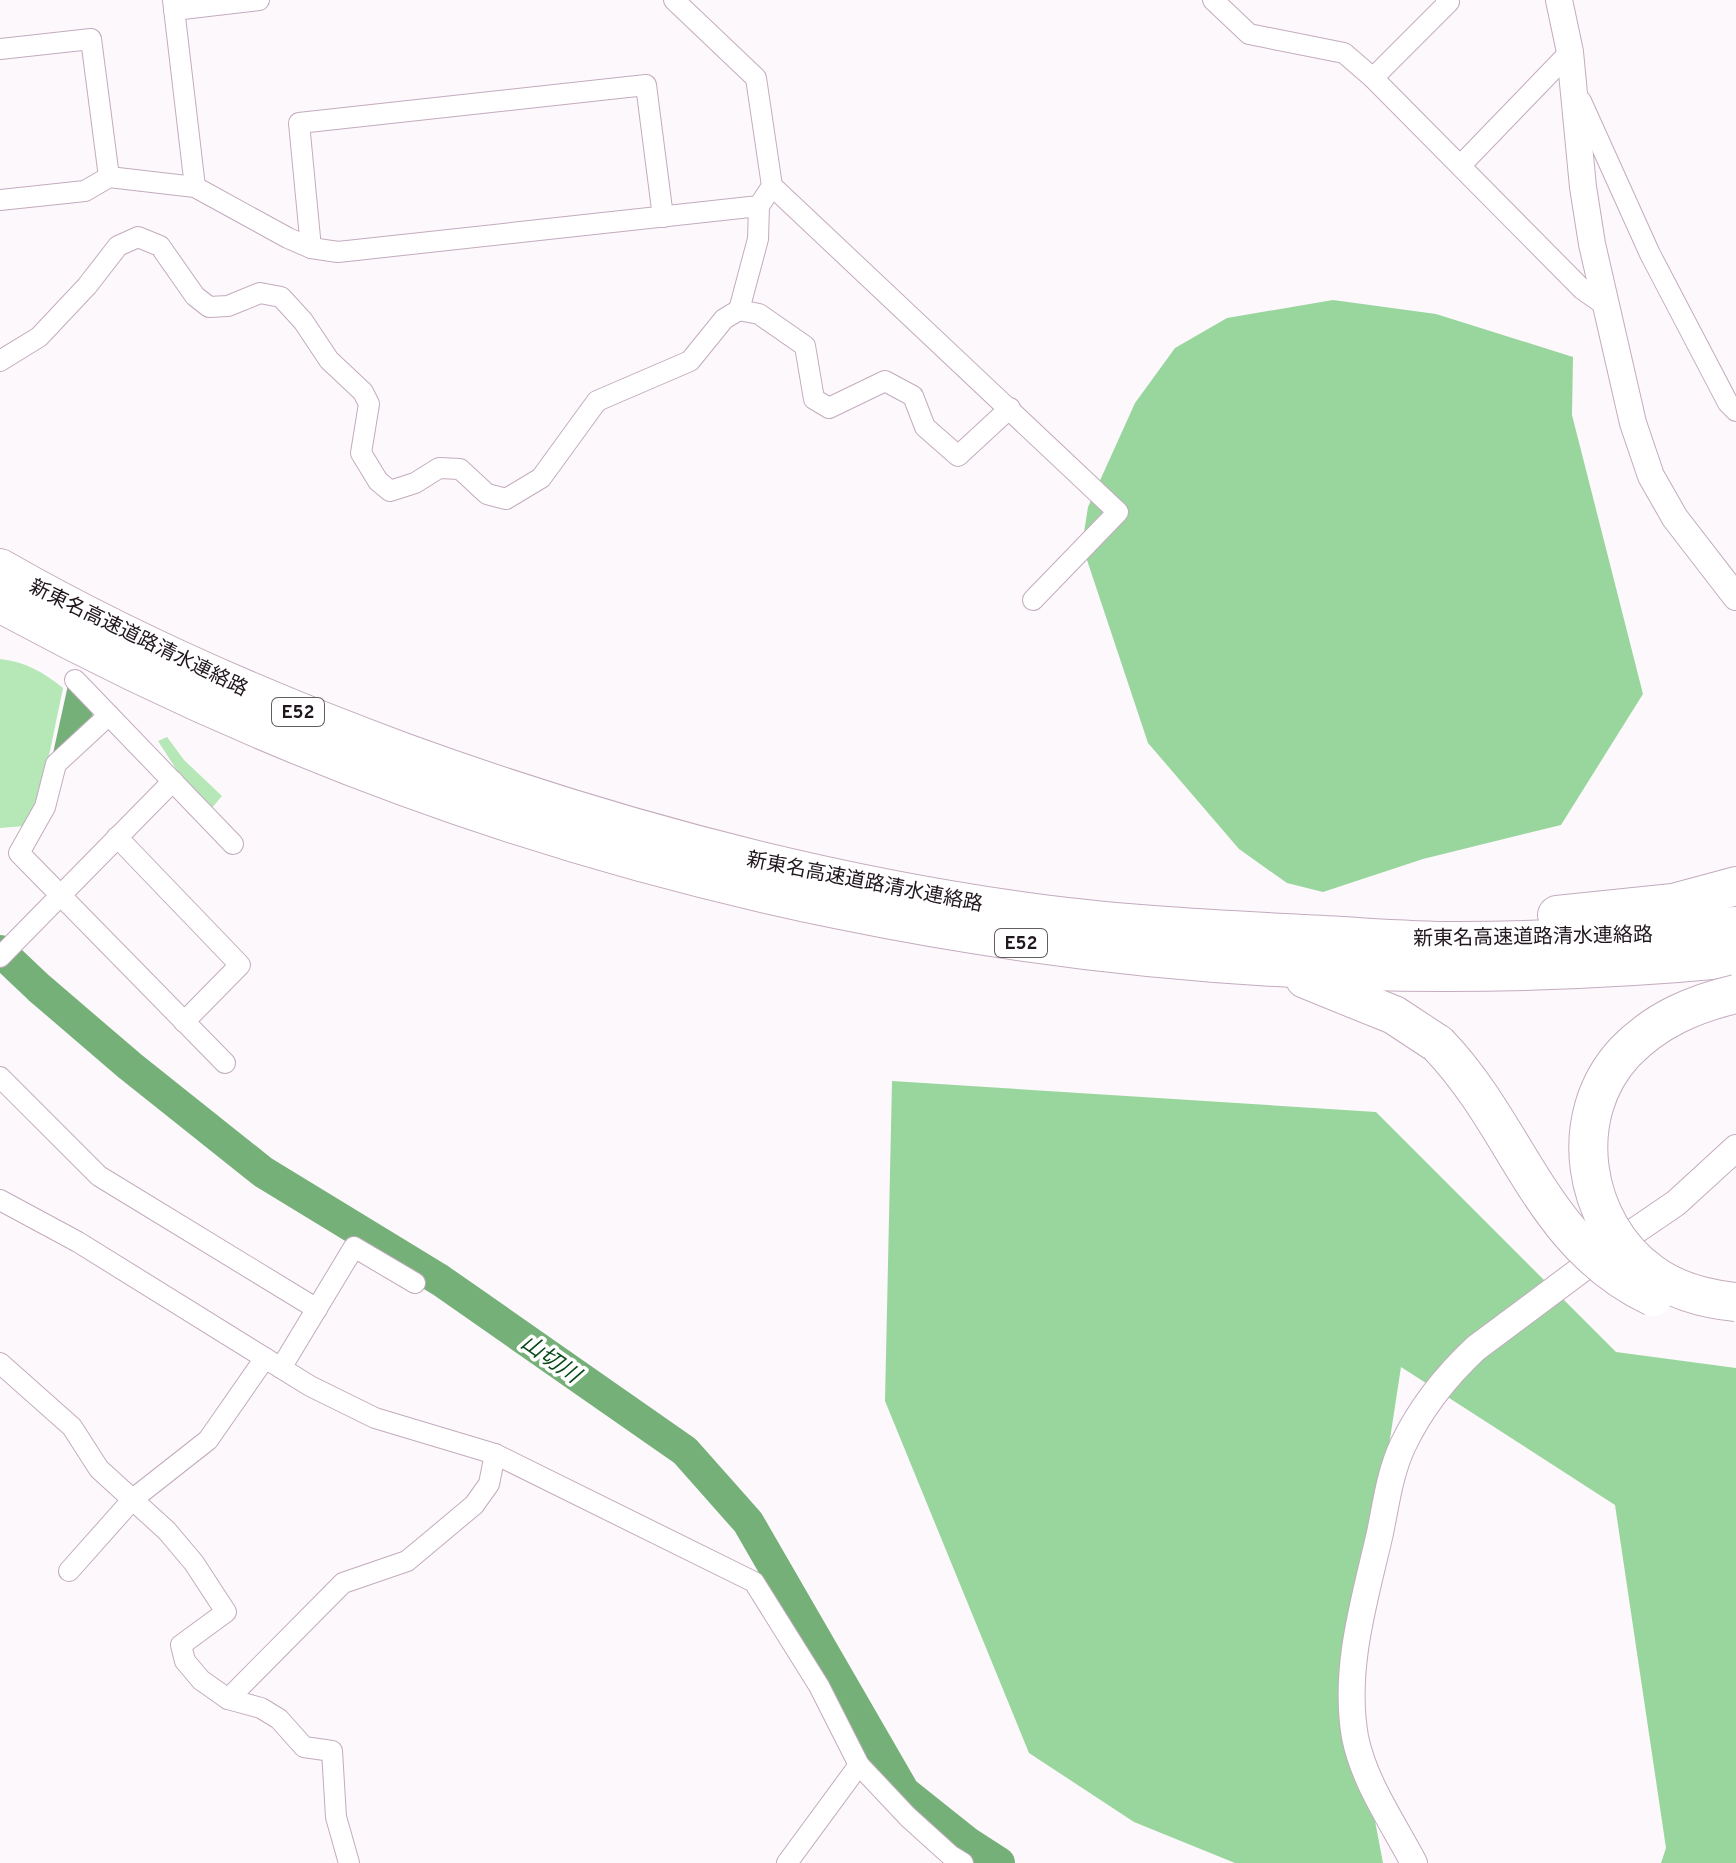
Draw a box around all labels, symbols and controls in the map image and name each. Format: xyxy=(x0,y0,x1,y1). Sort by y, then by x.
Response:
street label: 新東名高速道路清水連絡路 xyxy=(25,575,252,703)
road number: E52 xyxy=(272,698,324,726)
street label: 新東名高速道路清水連絡路 xyxy=(744,847,985,919)
street label: 新東名高速道路清水連絡路 xyxy=(1413,923,1653,953)
road number: E52 xyxy=(995,929,1047,957)
water label: 山切川 xyxy=(515,1330,586,1391)

